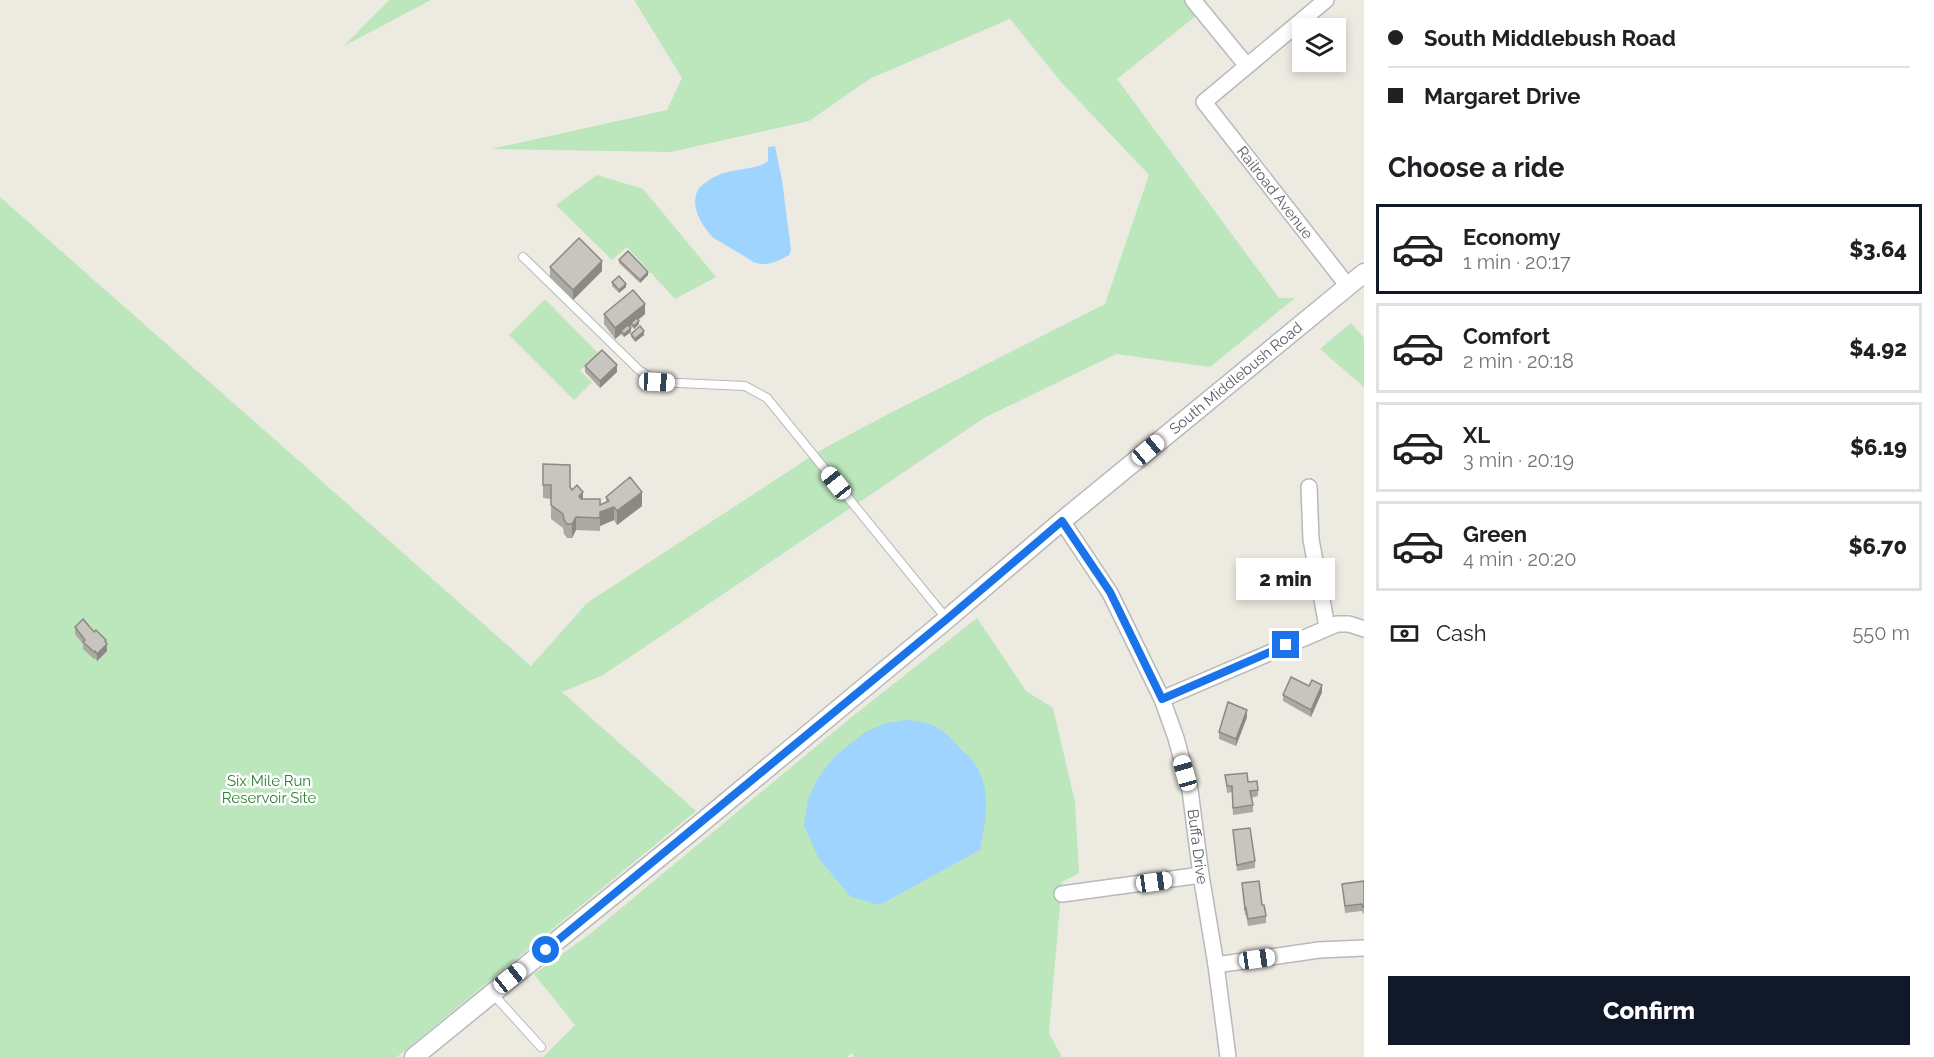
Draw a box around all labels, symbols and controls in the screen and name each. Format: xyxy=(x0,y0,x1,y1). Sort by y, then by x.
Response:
map controls xyxy=(1292,18,1346,72)
button: layers xyxy=(1292,18,1346,72)
text: South Middlebush Road xyxy=(1424,25,1676,51)
text: Margaret Drive xyxy=(1424,83,1580,109)
street label: Railroad Avenue xyxy=(1233,143,1317,243)
text: Choose a ride xyxy=(1388,152,1564,183)
icon: car xyxy=(1391,222,1445,276)
text: Economy xyxy=(1463,224,1561,250)
text: $3.64 xyxy=(1849,236,1907,262)
text: 1 min · 20:17 xyxy=(1463,250,1571,274)
street label: South Middlebush Road xyxy=(1166,318,1306,438)
icon: car xyxy=(1391,321,1445,375)
text: Comfort xyxy=(1463,323,1550,349)
text: $4.92 xyxy=(1849,335,1907,361)
text: 2 min · 20:18 xyxy=(1463,349,1574,373)
car xyxy=(639,372,675,392)
icon: car xyxy=(1391,420,1445,474)
text: XL xyxy=(1463,422,1490,448)
car xyxy=(1128,432,1168,468)
text: $6.19 xyxy=(1850,434,1907,460)
text: 3 min · 20:19 xyxy=(1463,448,1574,472)
car xyxy=(818,463,854,503)
icon: car xyxy=(1391,519,1445,573)
text: Green xyxy=(1463,521,1527,547)
text: $6.70 xyxy=(1848,533,1907,559)
text: 4 min · 20:20 xyxy=(1463,547,1576,571)
callout: 2 min xyxy=(1236,558,1336,600)
text: 2 min xyxy=(1259,567,1312,591)
icon: cash xyxy=(1388,617,1421,650)
text: Cash xyxy=(1436,620,1487,646)
text: 550 m xyxy=(1852,621,1910,645)
route end xyxy=(1272,631,1299,658)
car xyxy=(1171,753,1199,793)
park label: Six Mile Run Reservoir Site xyxy=(222,772,316,807)
street label: Buffa Drive xyxy=(1184,808,1211,886)
car xyxy=(1135,871,1173,893)
route start xyxy=(532,936,559,963)
car xyxy=(1238,948,1276,970)
car xyxy=(490,960,530,996)
button: Confirm xyxy=(1388,976,1910,1045)

